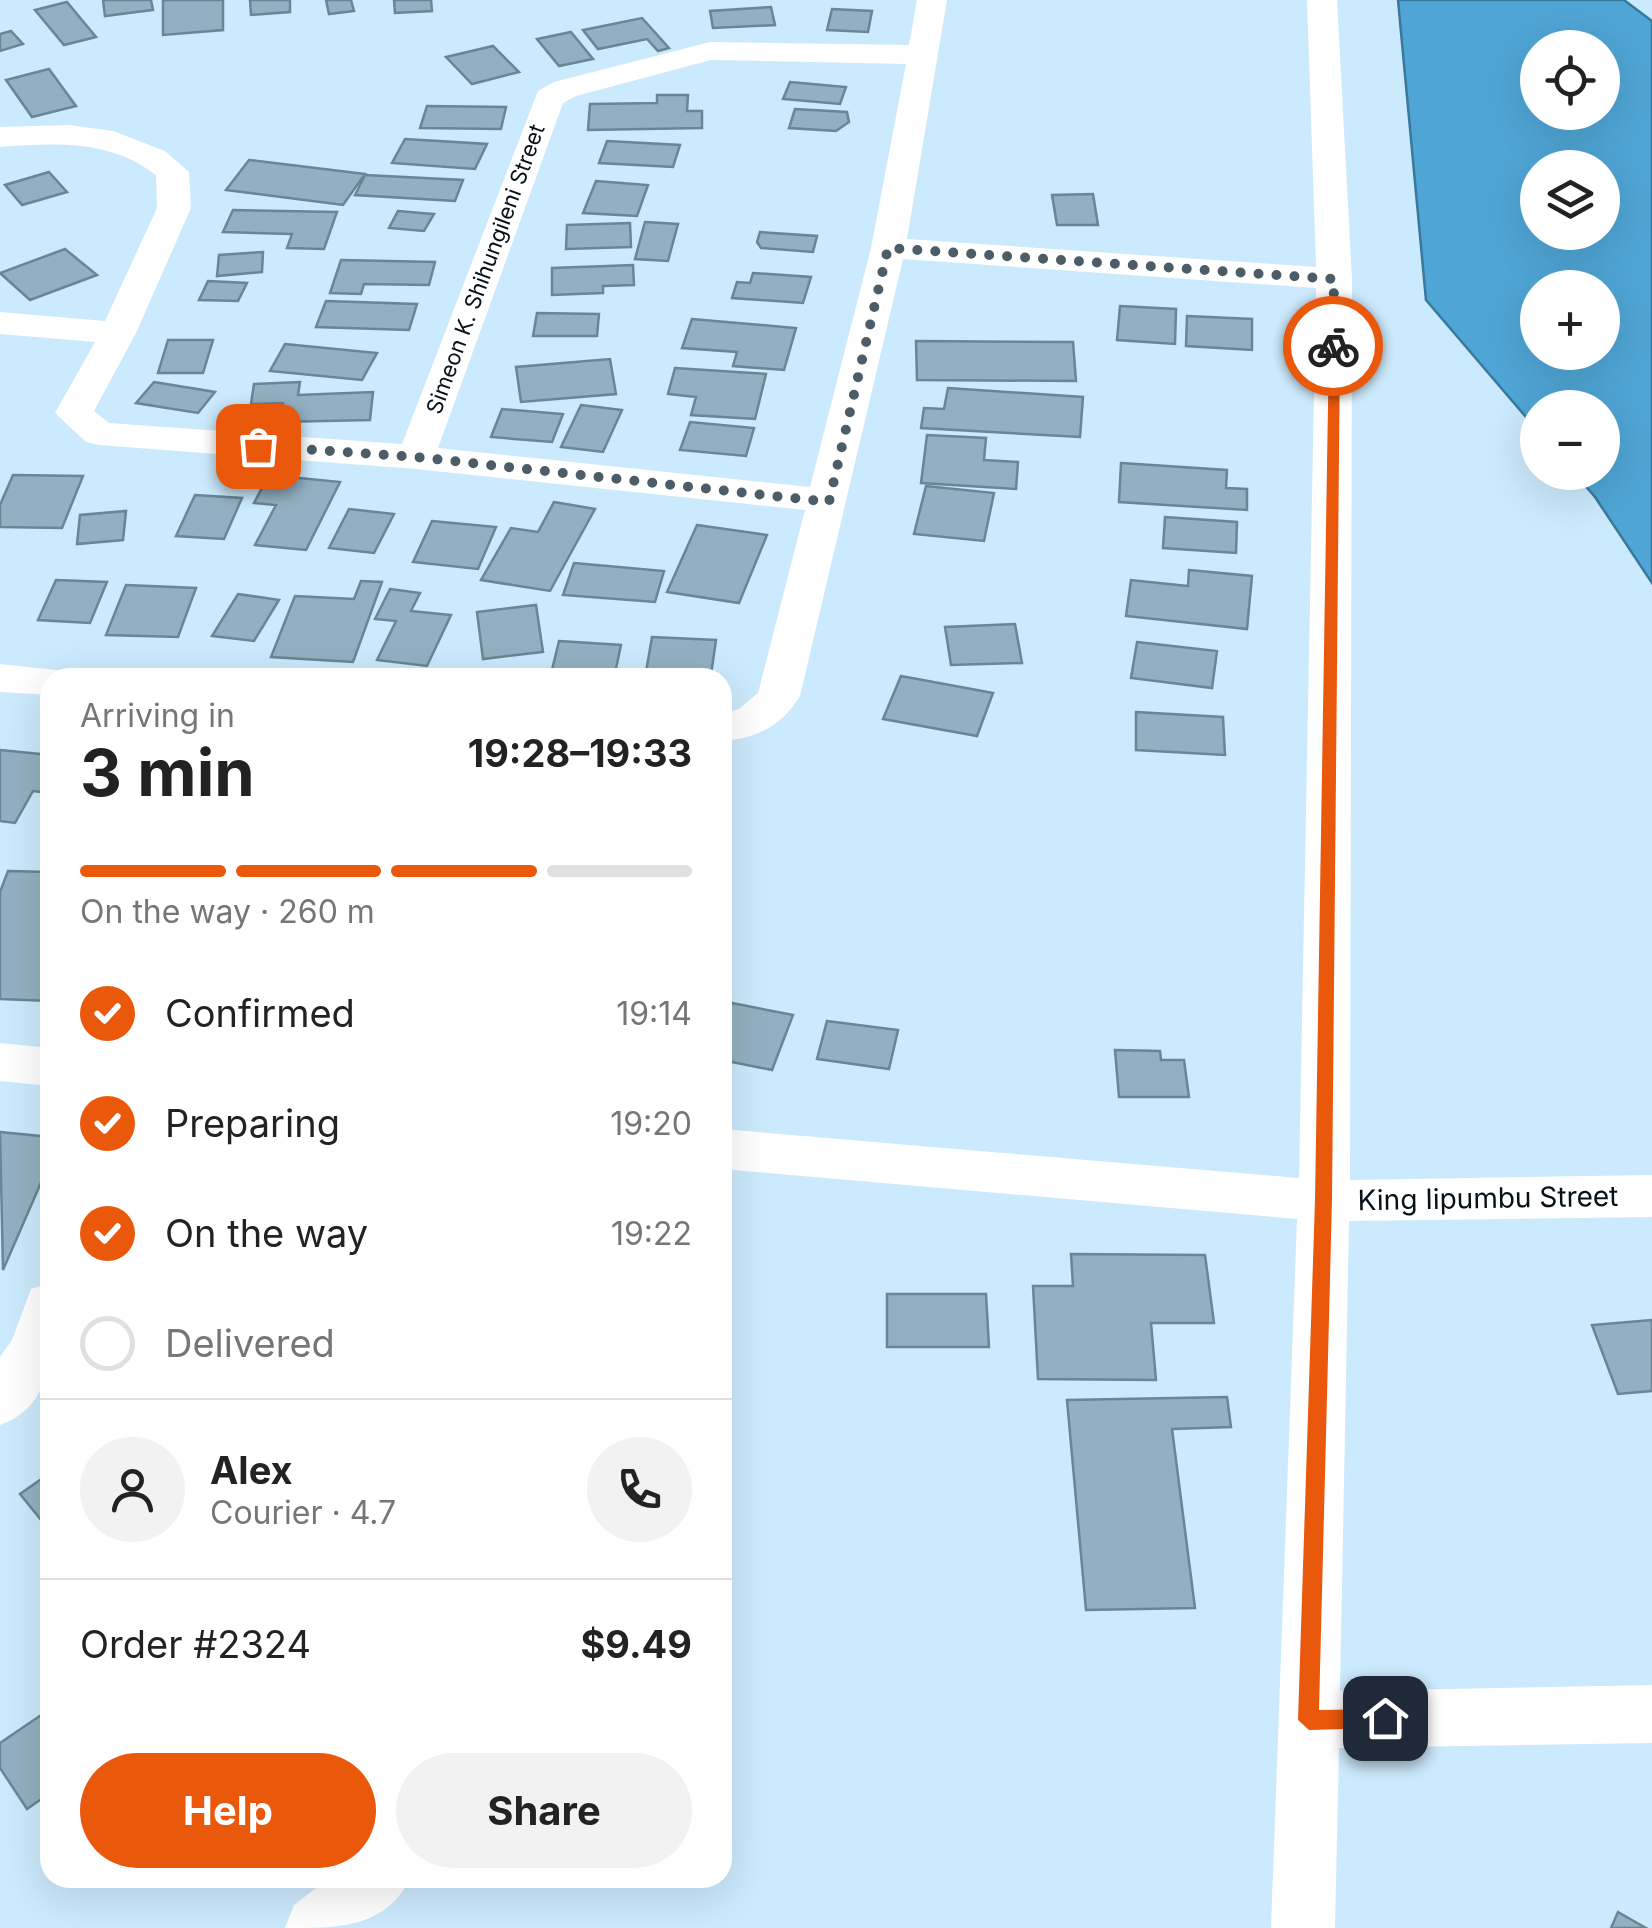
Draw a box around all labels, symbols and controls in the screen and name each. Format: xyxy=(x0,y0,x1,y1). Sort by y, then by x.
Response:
map controls xyxy=(1520,30,1620,490)
button: locate xyxy=(1520,30,1620,130)
street label: Simeon K. Shihungileni Street xyxy=(420,121,550,417)
button: layers xyxy=(1520,150,1620,250)
button: + xyxy=(1520,270,1620,370)
courier xyxy=(1283,296,1383,396)
icon: bike xyxy=(1306,319,1361,374)
button: − xyxy=(1520,390,1620,490)
pin xyxy=(216,404,301,489)
icon: bag xyxy=(231,419,286,474)
text: Arriving in xyxy=(80,696,235,735)
text: 19:28–19:33 xyxy=(468,730,692,776)
text: 3 min xyxy=(80,733,255,812)
text: On the way · 260 m xyxy=(80,892,375,931)
icon: check xyxy=(80,986,135,1041)
text: Confirmed xyxy=(165,990,355,1036)
text: 19:14 xyxy=(616,994,692,1033)
icon: check xyxy=(80,1096,135,1151)
text: Preparing xyxy=(165,1100,340,1146)
text: 19:20 xyxy=(610,1104,692,1143)
street label: King Iipumbu Street xyxy=(1357,1179,1619,1217)
icon: check xyxy=(80,1206,135,1261)
text: On the way xyxy=(165,1210,368,1256)
text: 19:22 xyxy=(611,1214,692,1253)
text: Delivered xyxy=(165,1320,335,1366)
button: person xyxy=(80,1437,185,1542)
button: phone xyxy=(587,1437,692,1542)
text: Alex xyxy=(210,1447,293,1493)
text: Courier · 4.7 xyxy=(210,1493,396,1532)
text: Order #2324 xyxy=(80,1621,311,1667)
text: $9.49 xyxy=(580,1621,692,1667)
pin xyxy=(1343,1676,1428,1761)
icon: home xyxy=(1358,1691,1413,1746)
button: Help xyxy=(80,1753,376,1868)
button: Share xyxy=(396,1753,692,1868)

